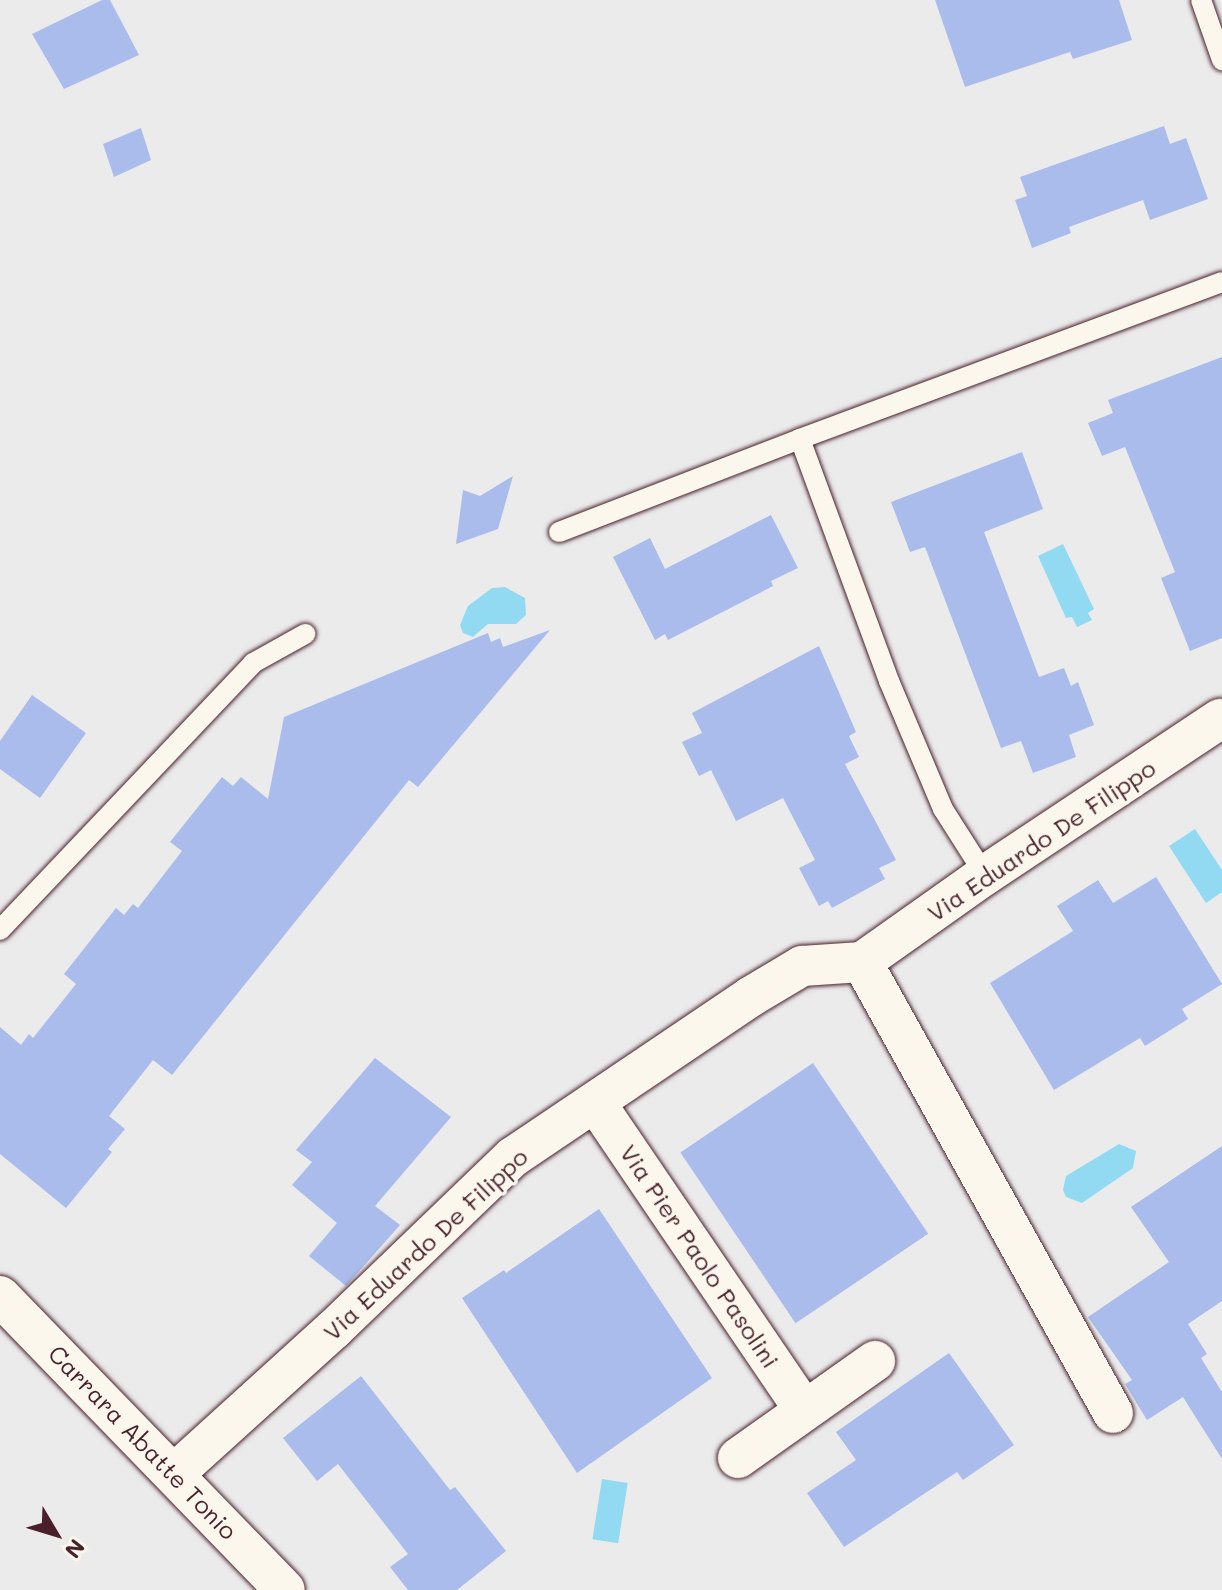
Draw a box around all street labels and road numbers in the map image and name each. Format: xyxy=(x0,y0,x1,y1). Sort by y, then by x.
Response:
street label: Via Eduardo De Filippo xyxy=(922,753,1160,927)
street label: Via Pier Paolo Pasolini xyxy=(614,1139,786,1373)
street label: Via Eduardo De Filippo xyxy=(317,1142,533,1346)
street label: Carrara Abatte Tonio xyxy=(43,1339,243,1545)

